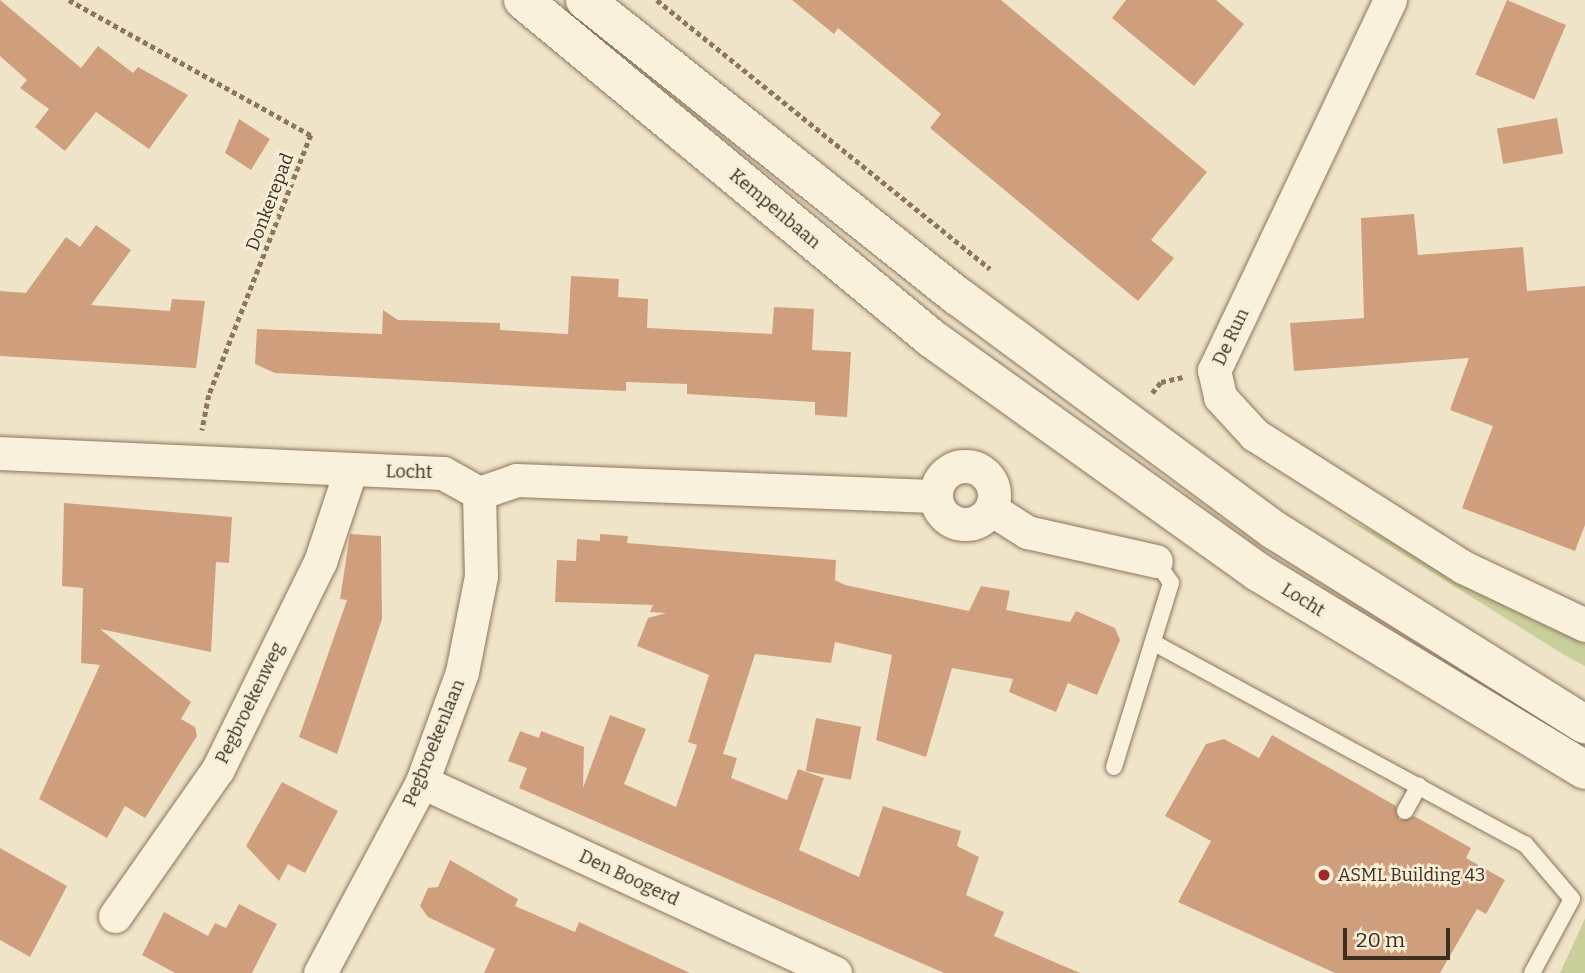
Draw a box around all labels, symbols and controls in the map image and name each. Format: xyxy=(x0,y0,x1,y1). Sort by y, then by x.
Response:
street label: Donkerepad xyxy=(242,150,298,254)
street label: Kempenbaan xyxy=(725,165,825,253)
street label: De Run xyxy=(1208,305,1254,369)
street label: Locht xyxy=(385,461,433,483)
street label: Locht xyxy=(1277,578,1329,622)
street label: Pegbroekenweg xyxy=(211,639,289,767)
street label: Pegbroekenlaan xyxy=(399,676,469,810)
street label: Den Boogerd xyxy=(576,845,682,911)
place label: ASML Building 43 xyxy=(1338,864,1485,886)
marker: ASML Building 43 xyxy=(1316,867,1332,883)
scale bar xyxy=(1347,914,1454,958)
text: 20 m xyxy=(1356,927,1405,953)

